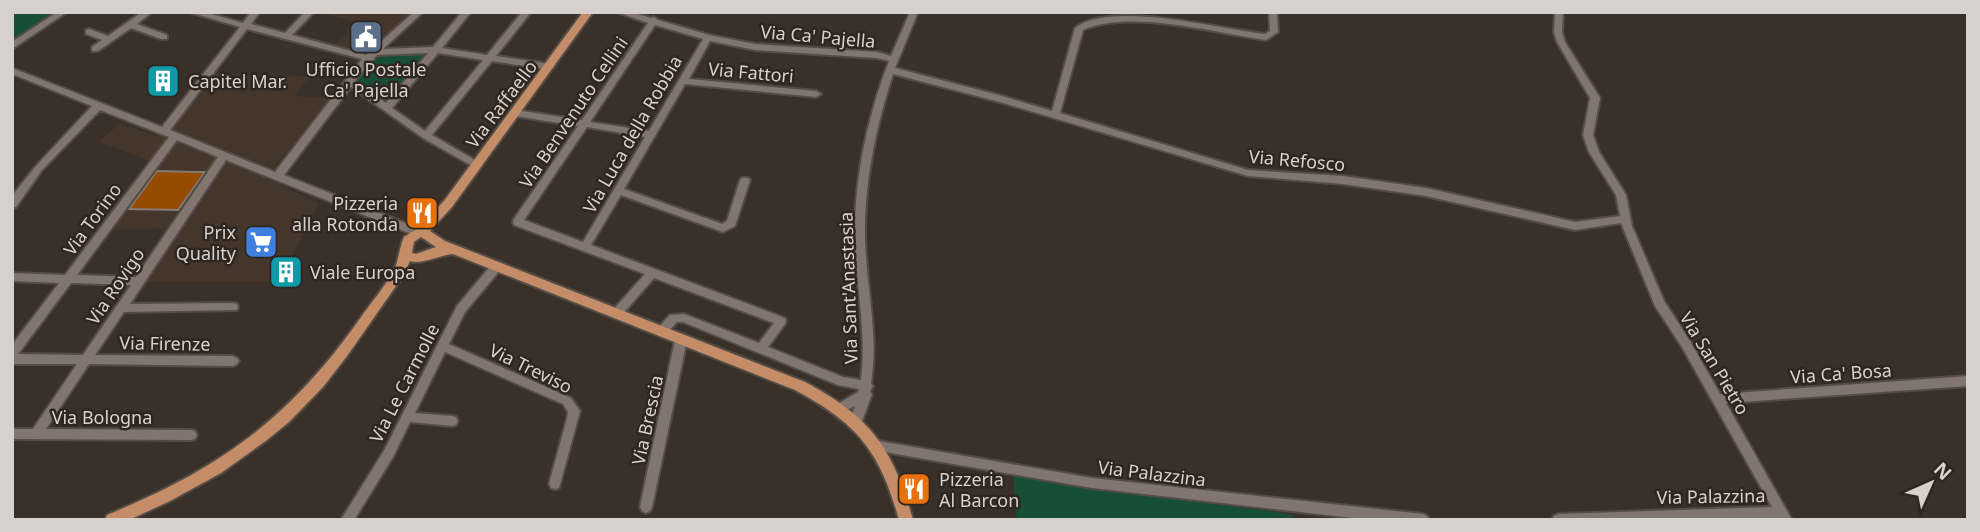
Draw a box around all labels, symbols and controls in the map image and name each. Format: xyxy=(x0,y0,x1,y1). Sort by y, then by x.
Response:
public building icon: Ufficio Postale Ca' Pajella xyxy=(347,18,385,56)
street label: Via Ca' Pajella xyxy=(759,19,877,53)
street label: Via Benvenuto Cellini xyxy=(513,31,633,193)
street label: Via Luca della Robbia xyxy=(577,51,687,217)
street label: Via Raffaello xyxy=(460,55,542,153)
street label: Via Fattori xyxy=(707,56,795,88)
place label: Ufficio Postale Ca' Pajella xyxy=(306,57,426,102)
building icon: Capitel Mar. xyxy=(144,62,182,100)
place label: Capitel Mar. xyxy=(188,69,287,93)
street label: Via Refosco xyxy=(1248,144,1346,176)
street label: Via Torino xyxy=(58,178,126,260)
place label: Pizzeria alla Rotonda xyxy=(292,191,398,236)
restaurant icon: Pizzeria alla Rotonda xyxy=(403,194,441,232)
street label: Via Sant'Anastasia xyxy=(833,211,863,365)
place label: Prix Quality xyxy=(176,220,237,265)
supermarket icon: Prix Quality xyxy=(242,223,280,261)
street label: Via Rovigo xyxy=(81,243,149,329)
building icon: Viale Europa xyxy=(267,253,305,291)
place label: Viale Europa xyxy=(310,260,415,284)
street label: Via San Pietro xyxy=(1675,307,1755,419)
street label: Via Le Carmolle xyxy=(364,319,444,447)
street label: Via Firenze xyxy=(119,330,211,356)
street label: Via Treviso xyxy=(486,338,576,398)
street label: Via Ca' Bosa xyxy=(1790,357,1892,389)
street label: Via Brescia xyxy=(626,373,668,467)
street label: Via Bologna xyxy=(52,405,152,429)
north arrow xyxy=(1896,448,1966,518)
street label: Via Palazzina xyxy=(1097,454,1207,492)
text: N xyxy=(1928,456,1958,486)
place label: Pizzeria Al Barcon xyxy=(939,467,1019,512)
restaurant icon: Pizzeria Al Barcon xyxy=(895,470,933,508)
street label: Via Palazzina xyxy=(1656,483,1766,509)

